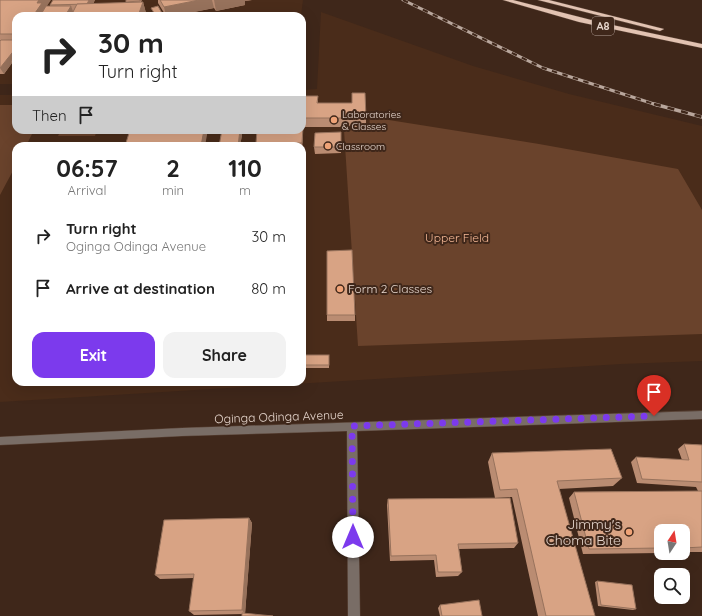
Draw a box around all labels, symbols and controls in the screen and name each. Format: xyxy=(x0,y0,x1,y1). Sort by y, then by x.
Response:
road number: A8 xyxy=(592,17,614,35)
text: 30 m xyxy=(98,25,164,60)
icon: right xyxy=(32,28,84,80)
text: Turn right xyxy=(98,60,178,83)
icon: arrive xyxy=(75,104,97,126)
text: Then xyxy=(32,106,67,125)
place label: Laboratories & Classes xyxy=(342,108,401,133)
marker: Laboratories & Classes xyxy=(329,115,339,125)
place label: Classroom xyxy=(336,140,385,153)
marker: Classroom xyxy=(323,141,333,151)
text: 06:57 xyxy=(56,153,118,183)
text: 2 xyxy=(166,153,180,183)
text: 110 xyxy=(228,153,262,183)
text: Arrival xyxy=(68,182,106,198)
text: min xyxy=(162,182,184,198)
text: m xyxy=(239,182,251,198)
text: Turn right xyxy=(66,219,137,238)
icon: right xyxy=(32,225,54,247)
text: 30 m xyxy=(251,227,286,246)
park label: Upper Field xyxy=(425,230,489,245)
text: Oginga Odinga Avenue xyxy=(66,238,206,254)
icon: arrive xyxy=(32,277,54,299)
text: Arrive at destination xyxy=(66,279,215,298)
text: 80 m xyxy=(251,279,286,298)
place label: Form 2 Classes xyxy=(348,281,433,296)
marker: Form 2 Classes xyxy=(335,284,345,294)
button: Exit xyxy=(32,332,155,378)
button: Share xyxy=(163,332,286,378)
pin xyxy=(637,375,671,416)
icon: arrive xyxy=(643,381,665,403)
street label: Oginga Odinga Avenue xyxy=(214,407,344,426)
place label: Jimmy's Choma Bite xyxy=(546,515,621,549)
position arrow xyxy=(332,516,374,558)
north arrow xyxy=(654,524,690,560)
map controls xyxy=(654,524,690,604)
marker: Jimmy's Choma Bite xyxy=(624,527,634,537)
button: search xyxy=(654,568,690,604)

